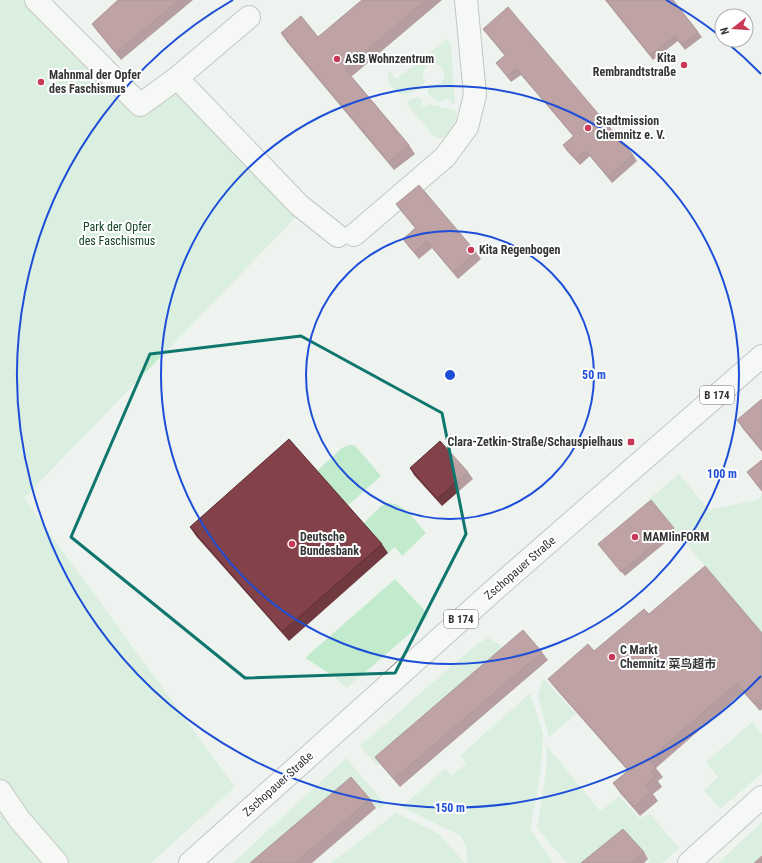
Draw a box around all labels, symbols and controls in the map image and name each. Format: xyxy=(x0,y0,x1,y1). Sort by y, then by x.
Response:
north arrow xyxy=(714,8,754,48)
text: N xyxy=(718,25,732,36)
place label: Kita Rembrandtstraße xyxy=(593,51,676,79)
place label: ASB Wohnzentrum xyxy=(345,52,434,66)
marker: ASB Wohnzentrum xyxy=(332,54,342,64)
marker: Kita Rembrandtstraße xyxy=(679,60,689,70)
place label: Mahnmal der Opfer des Faschismus xyxy=(49,68,141,96)
marker: Mahnmal der Opfer des Faschismus xyxy=(36,77,46,87)
place label: Stadtmission Chemnitz e. V. xyxy=(596,114,665,142)
marker: Stadtmission Chemnitz e. V. xyxy=(583,123,593,133)
park label: Park der Opfer des Faschismus xyxy=(79,220,155,248)
place label: Kita Regenbogen xyxy=(479,243,561,257)
marker: Kita Regenbogen xyxy=(466,245,476,255)
centre of rings xyxy=(443,368,457,382)
text: 50 m xyxy=(582,368,606,382)
road number: B 174 xyxy=(700,386,734,404)
place label: Clara-Zetkin-Straße/Schauspielhaus xyxy=(447,435,624,449)
marker: Clara-Zetkin-Straße/Schauspielhaus xyxy=(626,437,636,447)
text: 100 m xyxy=(707,467,737,481)
place label: Deutsche Bundesbank xyxy=(300,530,359,558)
place label: MAMIinFORM xyxy=(643,530,709,544)
marker: MAMIinFORM xyxy=(630,532,640,542)
street label: Zschopauer Straße xyxy=(482,533,559,603)
marker: Deutsche Bundesbank xyxy=(287,539,297,549)
road number: B 174 xyxy=(444,610,478,628)
place label: C Markt Chemnitz 菜鸟超市 xyxy=(620,643,716,671)
marker: C Markt Chemnitz 菜鸟超市 xyxy=(607,652,617,662)
street label: Zschopauer Straße xyxy=(240,749,316,819)
text: 150 m xyxy=(435,801,465,815)

